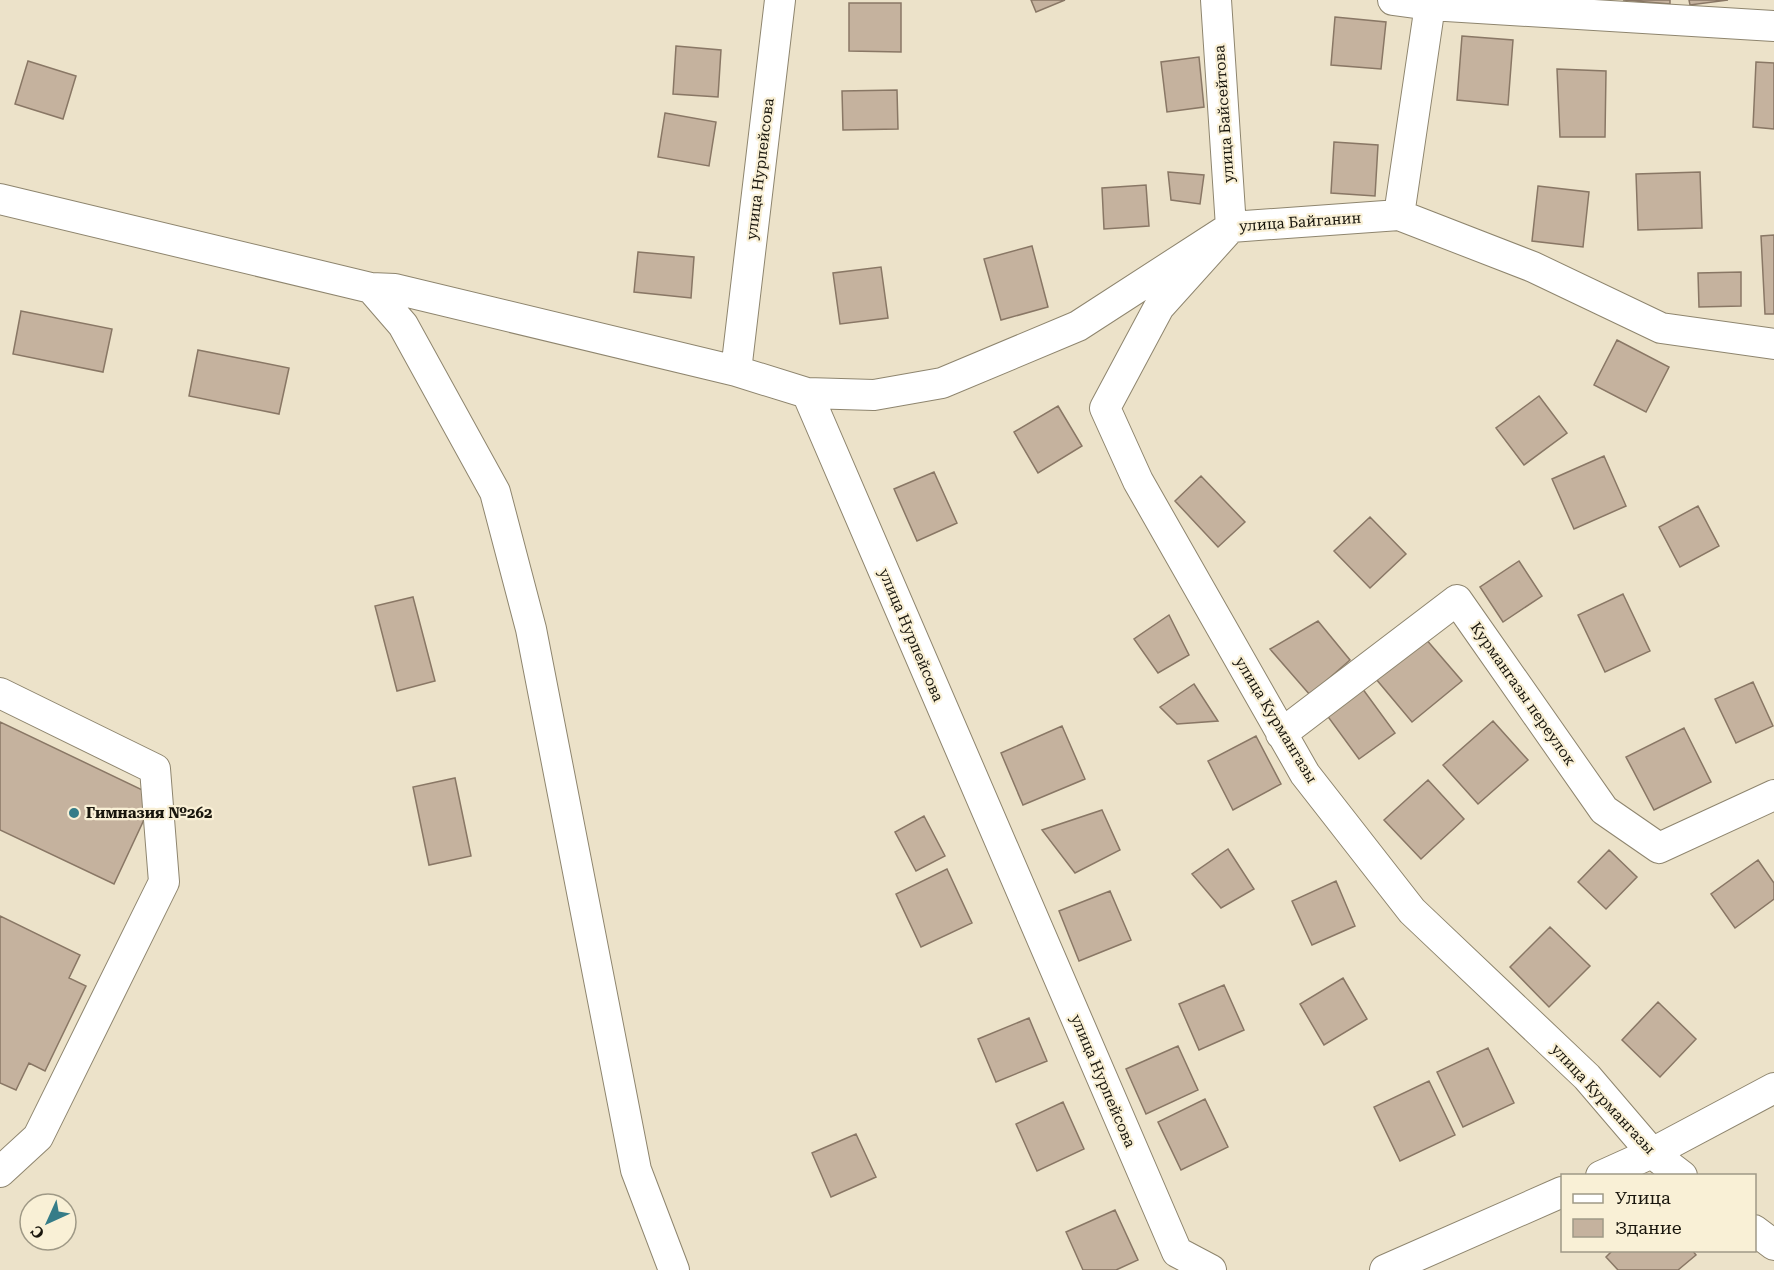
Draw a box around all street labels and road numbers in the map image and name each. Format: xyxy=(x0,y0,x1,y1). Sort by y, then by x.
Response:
street label: улица Байсейтова xyxy=(1210,44,1238,184)
street label: улица Нурпейсова xyxy=(742,97,778,241)
street label: улица Байганин xyxy=(1238,209,1362,235)
street label: улица Нурпейсова xyxy=(875,566,947,704)
street label: Курмангазы переулок xyxy=(1467,619,1580,770)
street label: улица Курмангазы xyxy=(1231,654,1321,786)
street label: улица Нурпейсова xyxy=(1067,1012,1139,1150)
street label: улица Курмангазы xyxy=(1547,1040,1659,1158)

